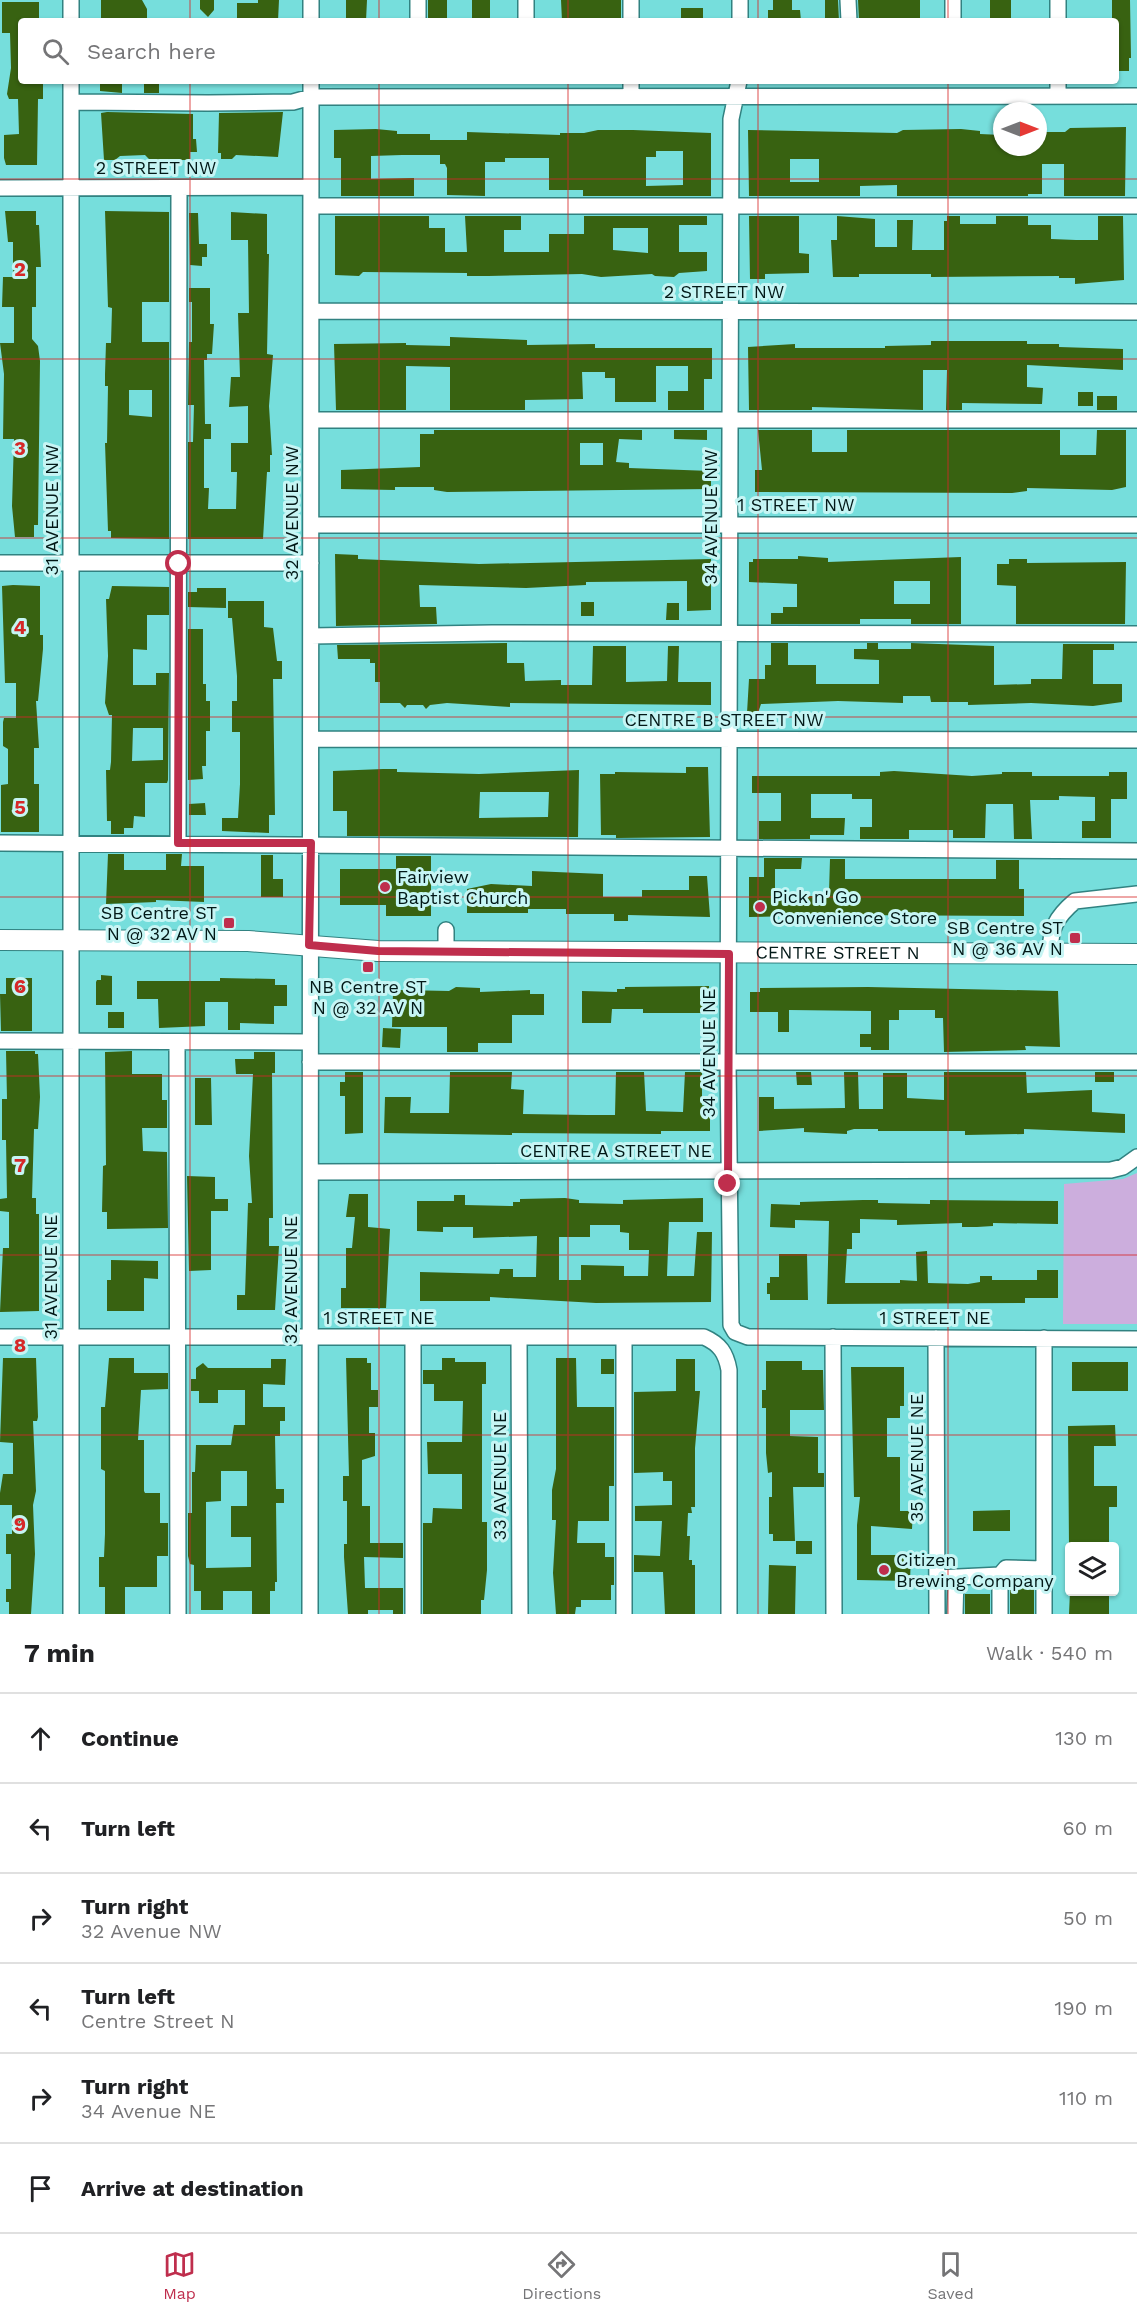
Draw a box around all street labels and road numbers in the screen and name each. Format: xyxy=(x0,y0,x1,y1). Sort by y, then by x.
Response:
street label: 2 STREET NW xyxy=(96,157,216,178)
street label: 2 STREET NW xyxy=(664,281,784,302)
street label: 31 AVENUE NW xyxy=(41,445,62,575)
street label: 32 AVENUE NW xyxy=(281,446,302,580)
street label: 34 AVENUE NW xyxy=(700,450,721,584)
street label: 1 STREET NW xyxy=(738,494,855,515)
street label: CENTRE B STREET NW xyxy=(624,709,824,730)
street label: CENTRE STREET N xyxy=(756,941,920,963)
street label: 34 AVENUE NE xyxy=(698,988,719,1118)
street label: CENTRE A STREET NE xyxy=(520,1140,712,1161)
street label: 31 AVENUE NE xyxy=(40,1214,61,1340)
street label: 32 AVENUE NE xyxy=(280,1216,301,1344)
street label: 1 STREET NE xyxy=(323,1307,435,1328)
street label: 1 STREET NE xyxy=(879,1307,991,1328)
street label: 35 AVENUE NE xyxy=(906,1394,927,1522)
street label: 33 AVENUE NE xyxy=(489,1412,510,1540)

